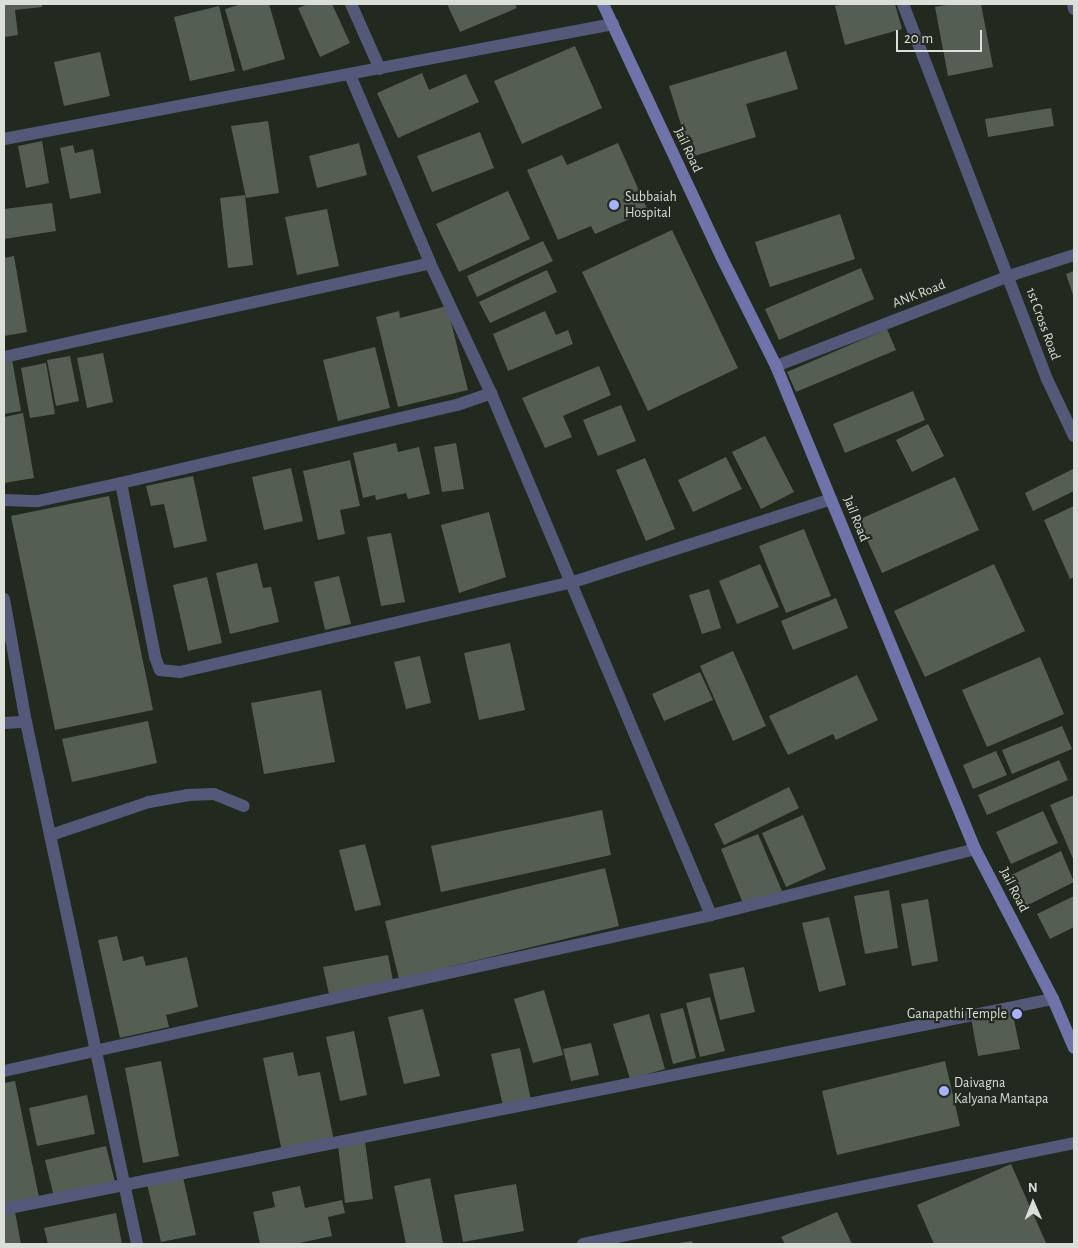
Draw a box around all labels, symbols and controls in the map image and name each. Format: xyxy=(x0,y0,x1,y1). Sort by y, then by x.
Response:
scale bar xyxy=(898,20,984,52)
text: 20 m xyxy=(904,31,933,46)
street label: Jail Road xyxy=(670,125,706,175)
place label: Subbaiah Hospital xyxy=(625,189,677,222)
marker: Subbaiah Hospital xyxy=(607,198,621,212)
street label: ANK Road xyxy=(890,276,948,312)
street label: 1st Cross Road xyxy=(1022,286,1064,362)
street label: Jail Road xyxy=(839,494,873,544)
street label: Jail Road xyxy=(996,865,1032,915)
place label: Ganapathi Temple xyxy=(907,1006,1007,1022)
marker: Ganapathi Temple xyxy=(1011,1008,1023,1020)
place label: Daivagna Kalyana Mantapa xyxy=(954,1075,1048,1108)
marker: Daivagna Kalyana Mantapa xyxy=(938,1085,950,1097)
north arrow xyxy=(1008,1178,1058,1228)
text: N xyxy=(1028,1181,1038,1195)

